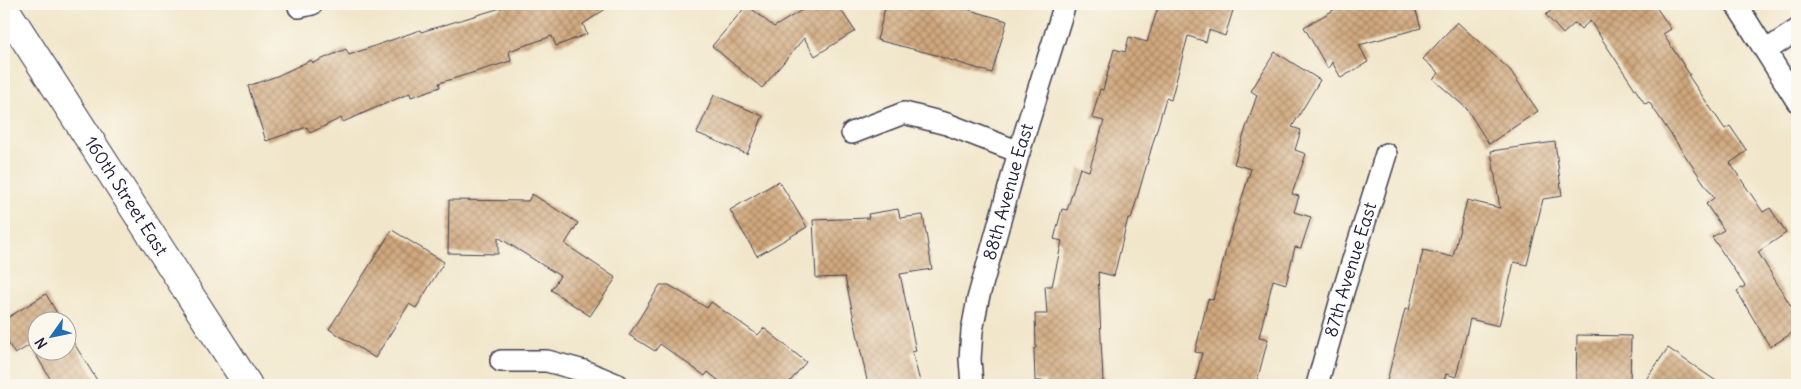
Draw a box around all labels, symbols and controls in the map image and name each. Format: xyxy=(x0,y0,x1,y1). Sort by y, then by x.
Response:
street label: 88th Avenue East xyxy=(977,121,1038,263)
street label: 160th Street East xyxy=(80,132,173,260)
street label: 87th Avenue East xyxy=(1319,199,1381,340)
north arrow xyxy=(28,312,78,362)
text: N xyxy=(31,334,51,352)

